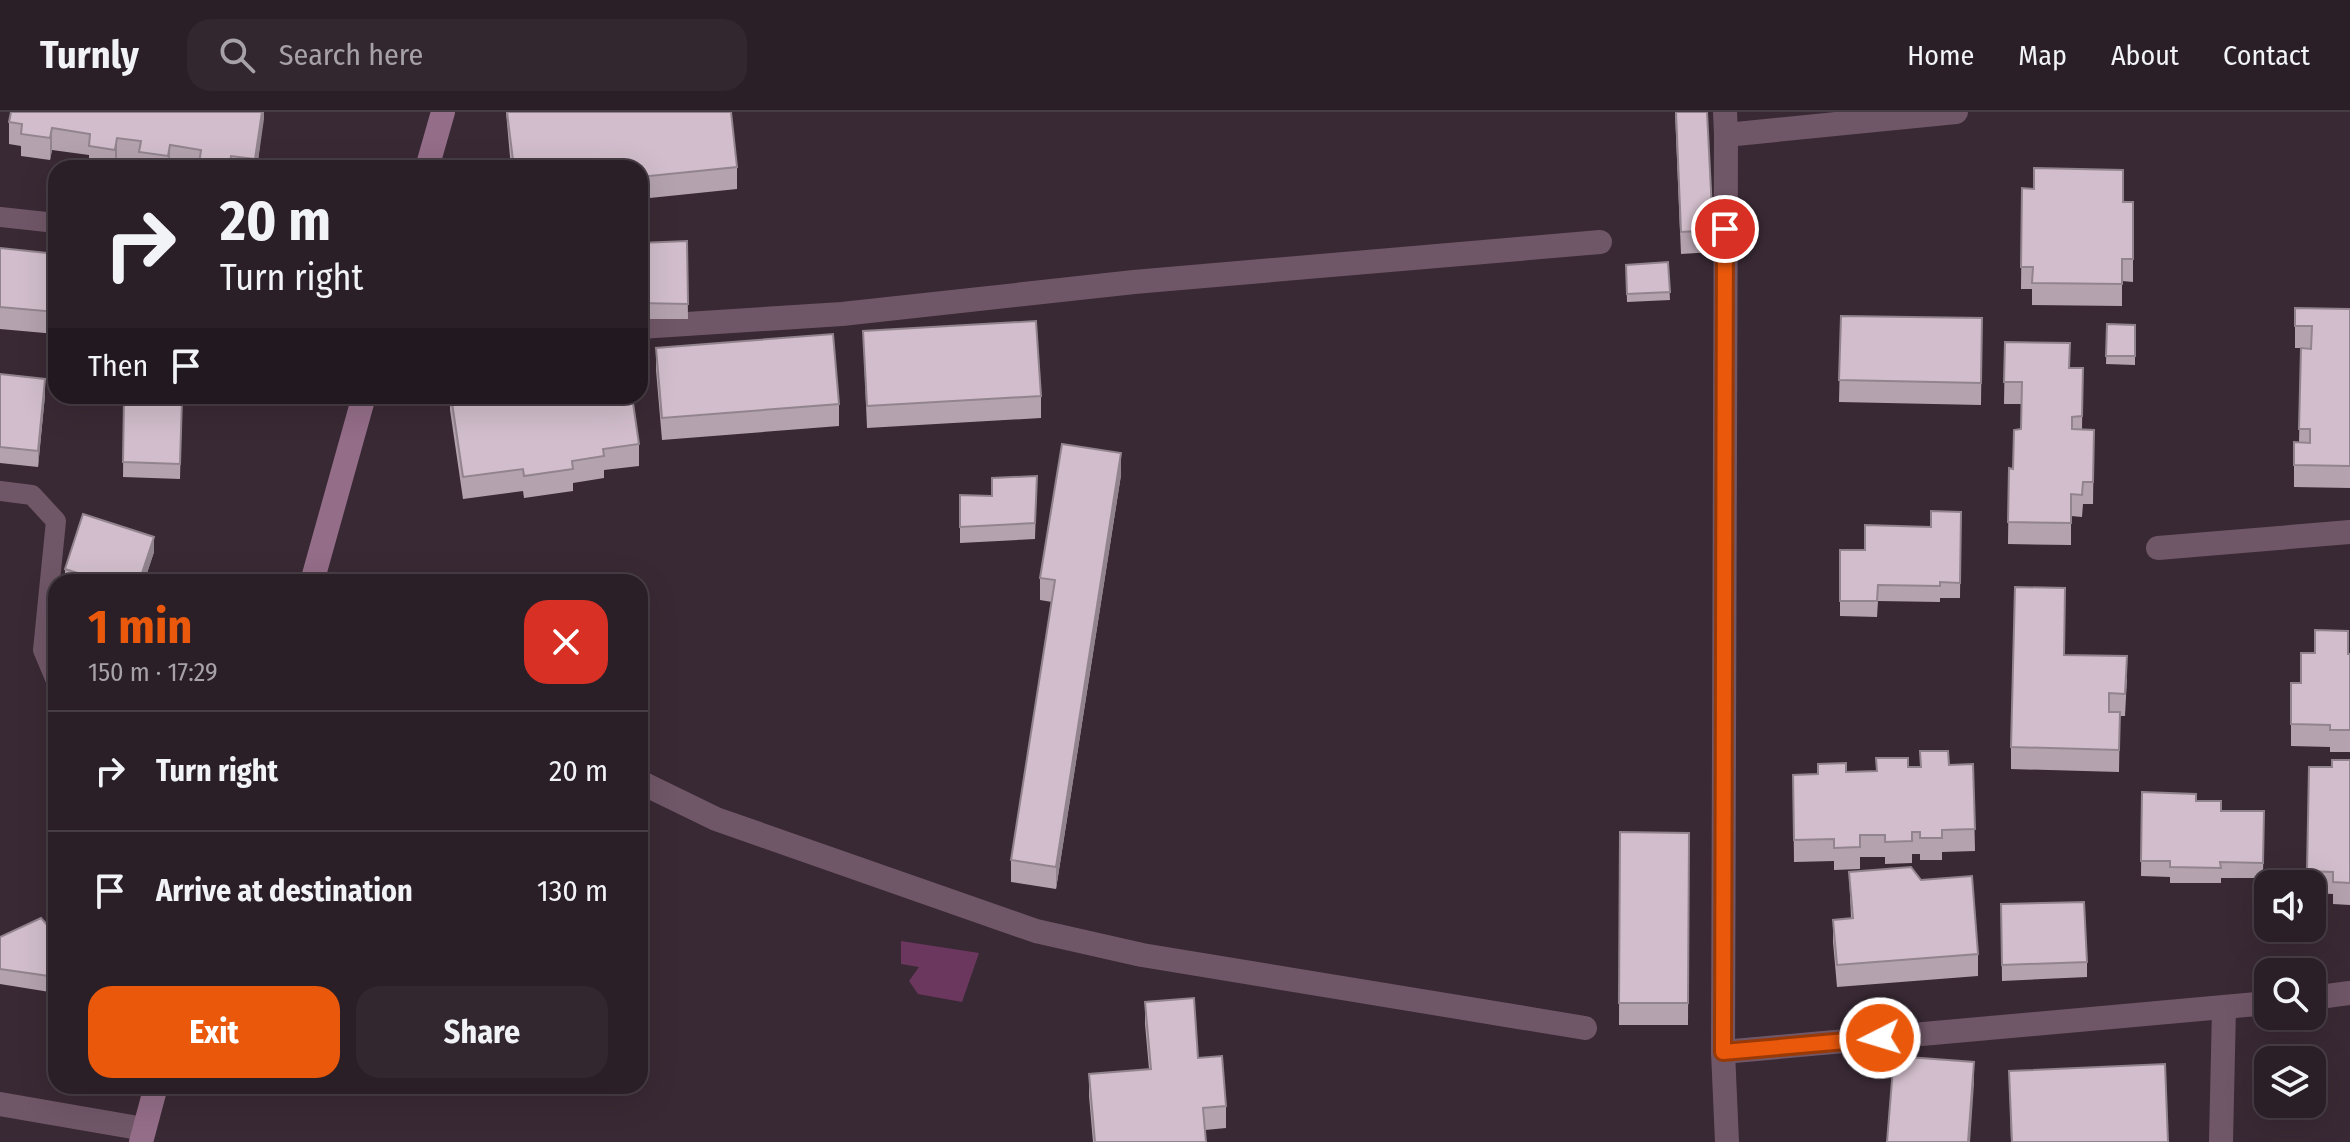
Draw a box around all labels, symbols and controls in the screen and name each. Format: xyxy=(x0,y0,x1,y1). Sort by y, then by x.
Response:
search box xyxy=(187,19,747,91)
text: Turnly xyxy=(40,32,139,78)
icon: search xyxy=(215,33,259,77)
text: Search here xyxy=(279,37,423,73)
text: Home xyxy=(1907,39,1974,72)
text: Map xyxy=(2018,39,2067,72)
text: About xyxy=(2111,39,2179,72)
text: Contact xyxy=(2223,39,2310,72)
text: 20 m xyxy=(220,188,331,255)
icon: right xyxy=(88,192,192,296)
pin xyxy=(1691,195,1759,263)
icon: arrive xyxy=(1703,207,1747,251)
text: Turn right xyxy=(220,256,363,300)
icon: arrive xyxy=(164,344,208,388)
text: Then xyxy=(88,348,148,384)
text: 1 min xyxy=(88,598,193,656)
button: close xyxy=(524,600,608,684)
text: 150 m · 17:29 xyxy=(88,657,218,688)
icon: right xyxy=(88,749,132,793)
text: Turn right xyxy=(156,753,278,789)
text: 20 m xyxy=(549,753,608,789)
icon: arrive xyxy=(88,869,132,913)
map controls xyxy=(2254,870,2326,1118)
button: sound xyxy=(2254,870,2326,942)
text: Arrive at destination xyxy=(156,873,413,909)
text: 130 m xyxy=(537,873,608,909)
button: search xyxy=(2254,958,2326,1030)
button: Exit xyxy=(88,986,340,1078)
button: Share xyxy=(356,986,608,1078)
position arrow xyxy=(1838,996,1922,1080)
button: layers xyxy=(2254,1046,2326,1118)

